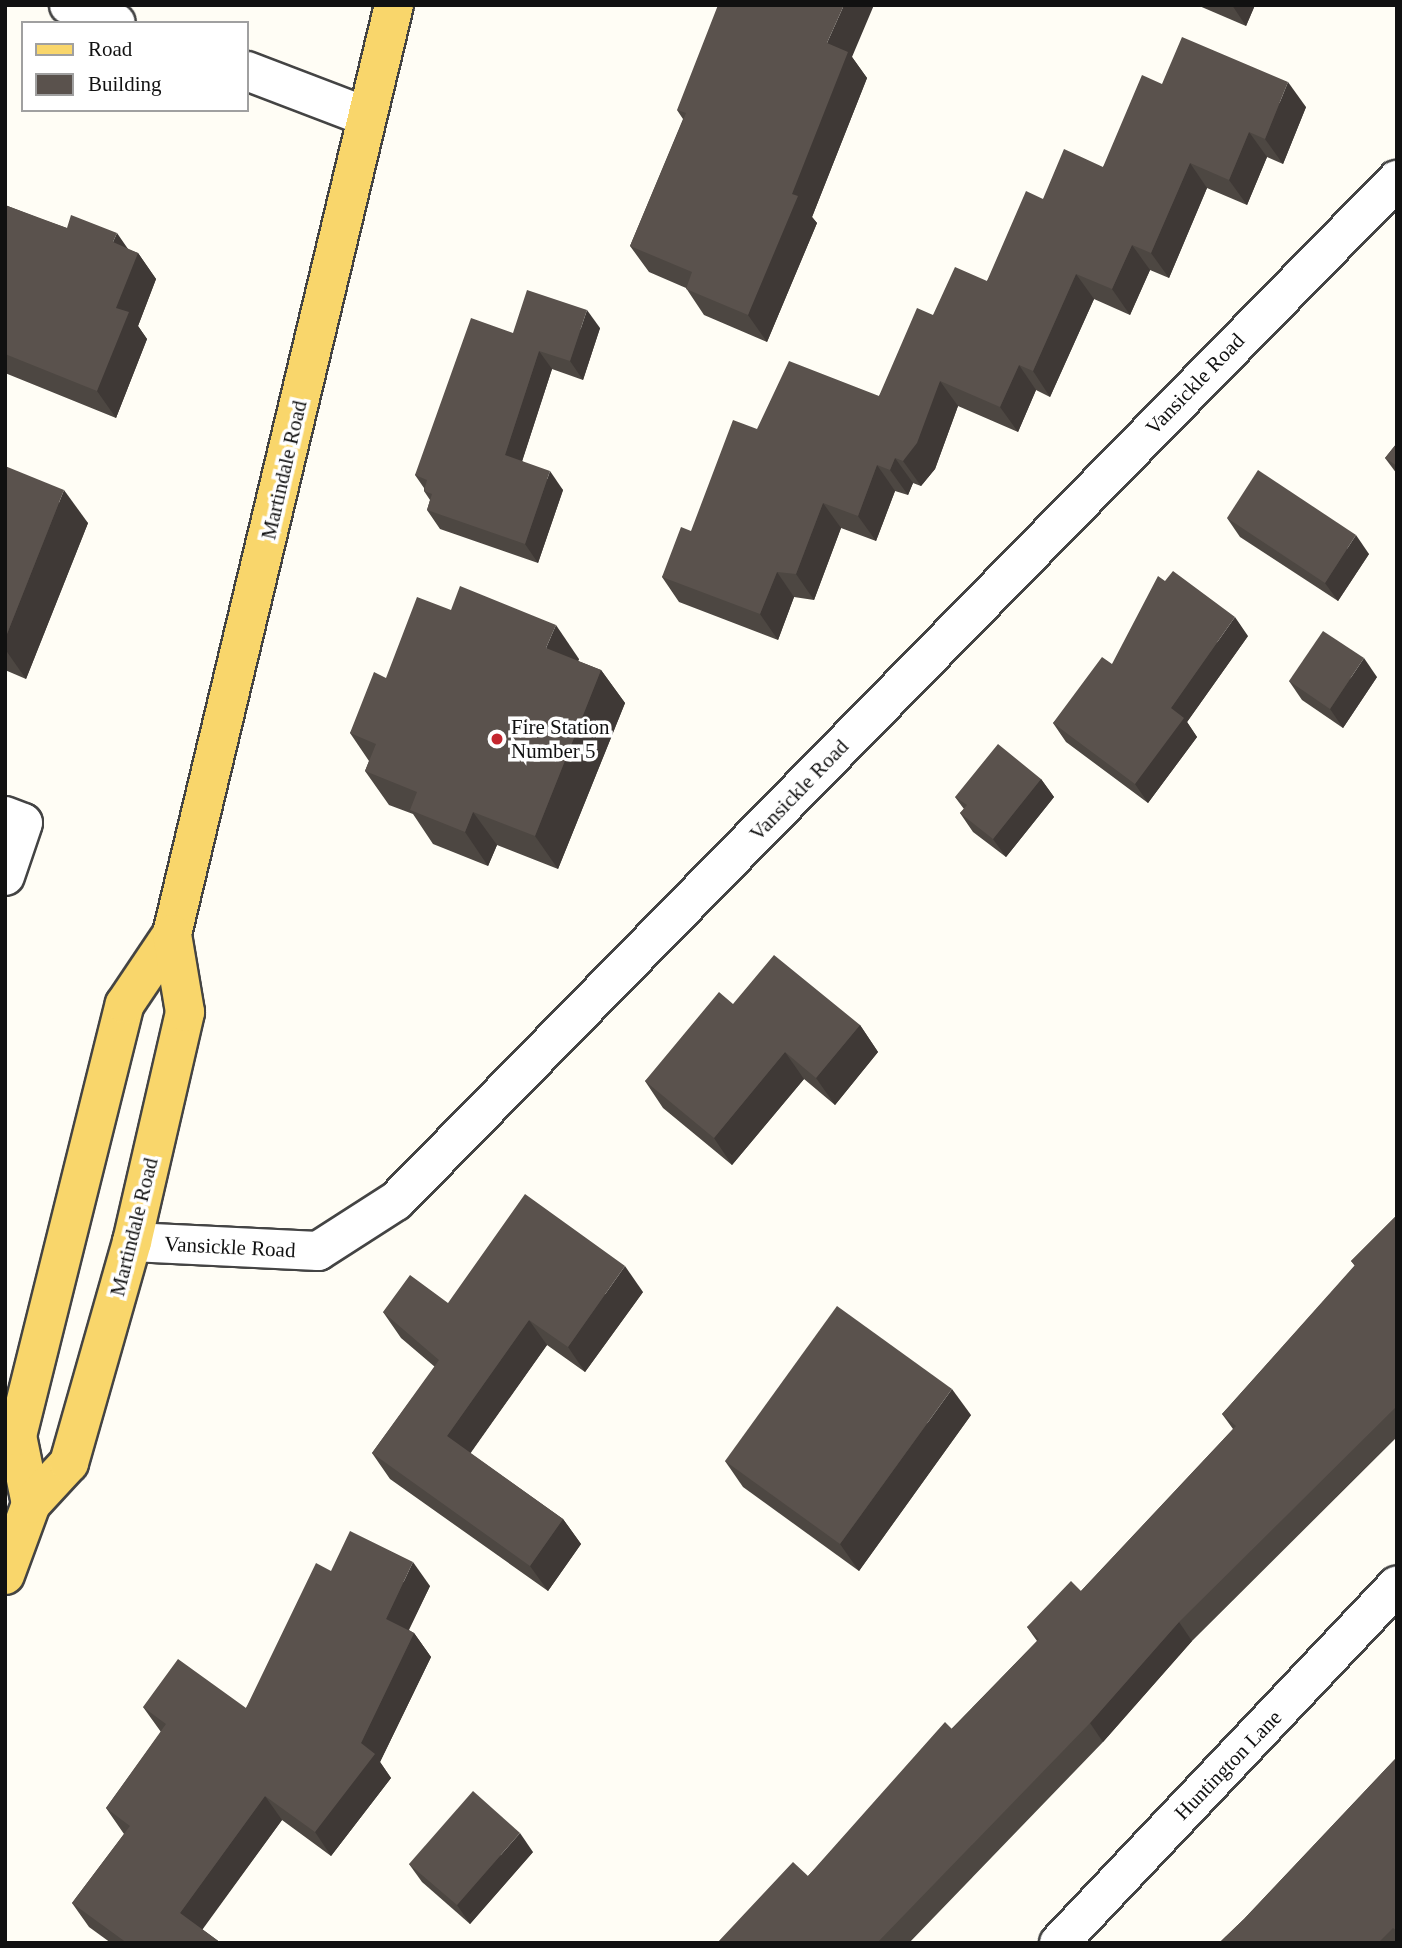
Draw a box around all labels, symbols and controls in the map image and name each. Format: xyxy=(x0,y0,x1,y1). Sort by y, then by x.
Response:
legend xyxy=(21,21,248,112)
text: Road xyxy=(88,37,132,61)
text: Building xyxy=(88,72,162,96)
street label: Vansickle Road xyxy=(1140,328,1250,440)
street label: Martindale Road xyxy=(256,398,312,542)
place label: Fire Station Number 5 xyxy=(511,714,610,764)
marker: Fire Station Number 5 xyxy=(489,731,505,747)
street label: Vansickle Road xyxy=(744,734,854,846)
street label: Martindale Road xyxy=(105,1155,163,1299)
street label: Vansickle Road xyxy=(164,1231,296,1263)
street label: Huntington Lane xyxy=(1169,1705,1287,1825)

